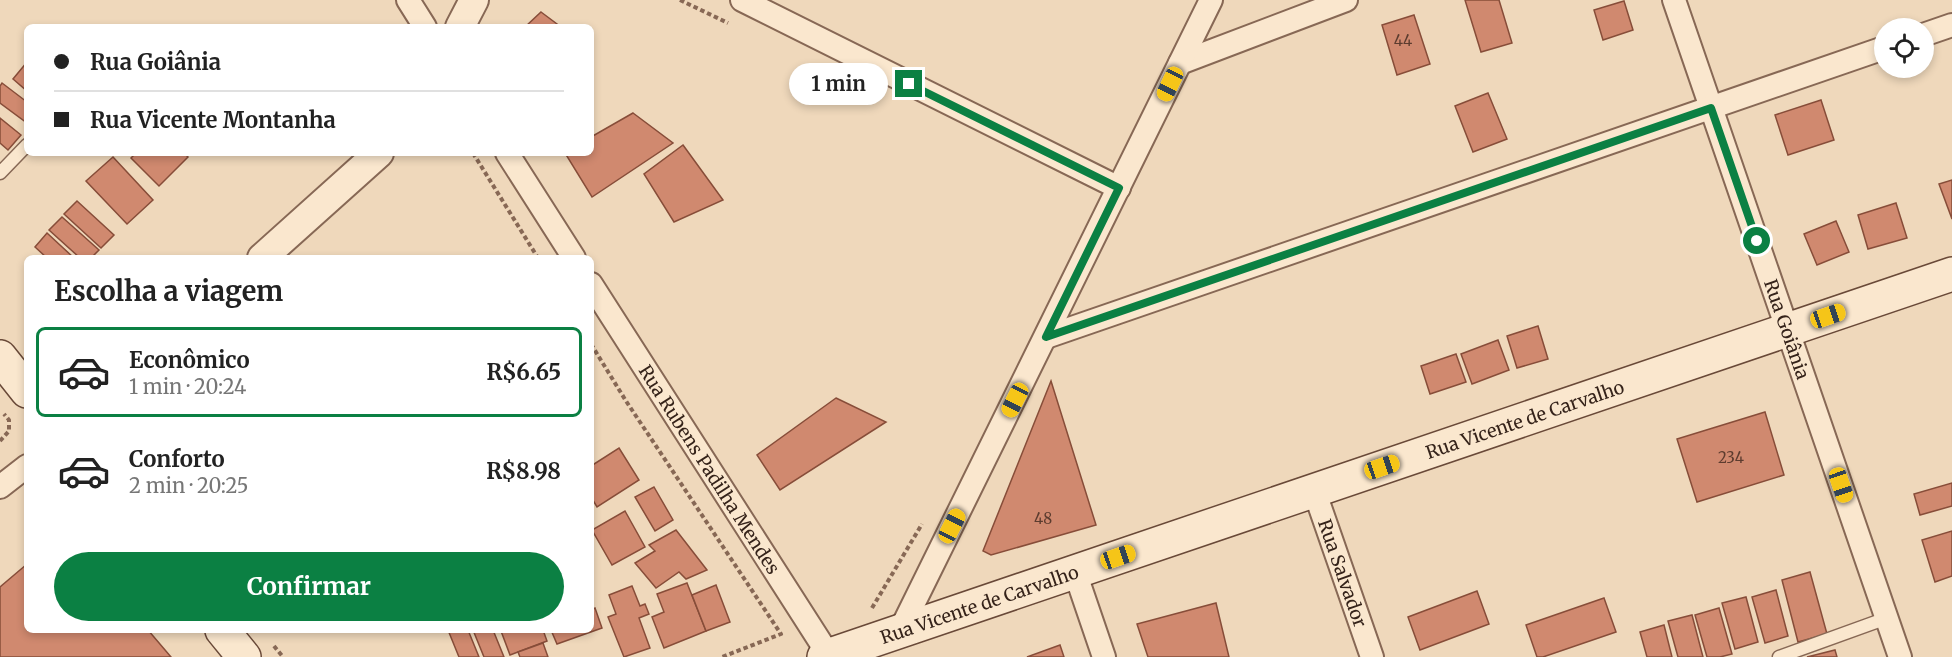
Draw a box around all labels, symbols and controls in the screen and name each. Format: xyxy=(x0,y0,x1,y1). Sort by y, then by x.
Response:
map controls xyxy=(1874,18,1934,78)
button: locate xyxy=(1874,18,1934,78)
house number: 44 xyxy=(1394,31,1412,50)
text: Rua Goiânia xyxy=(90,48,221,76)
callout: 1 min xyxy=(789,63,888,105)
car xyxy=(1154,64,1186,104)
route end xyxy=(895,70,922,97)
text: 1 min xyxy=(811,71,866,96)
text: Rua Vicente Montanha xyxy=(90,106,336,134)
route start xyxy=(1743,227,1770,254)
text: Escolha a viagem xyxy=(54,274,283,308)
street label: Rua Goiânia xyxy=(1759,276,1815,382)
car xyxy=(1808,302,1848,330)
icon: car xyxy=(57,345,111,399)
text: Econômico xyxy=(129,346,250,374)
text: R$6.65 xyxy=(487,358,561,386)
street label: Rua Rubens Padilha Mendes xyxy=(634,360,785,578)
text: 1 min · 20:24 xyxy=(129,374,246,399)
street label: Rua Vicente de Carvalho xyxy=(1422,375,1627,463)
car xyxy=(999,380,1031,420)
icon: car xyxy=(57,444,111,498)
text: Conforto xyxy=(129,445,225,473)
house number: 234 xyxy=(1718,448,1744,467)
car xyxy=(1362,453,1402,481)
text: R$8.98 xyxy=(486,457,561,485)
car xyxy=(1827,465,1855,505)
text: 2 min · 20:25 xyxy=(129,473,248,498)
car xyxy=(936,506,968,546)
house number: 48 xyxy=(1034,509,1052,528)
street label: Rua Salvador xyxy=(1313,516,1372,630)
car xyxy=(1098,543,1138,571)
button: Confirmar xyxy=(54,552,564,621)
street label: Rua Vicente de Carvalho xyxy=(877,560,1082,649)

